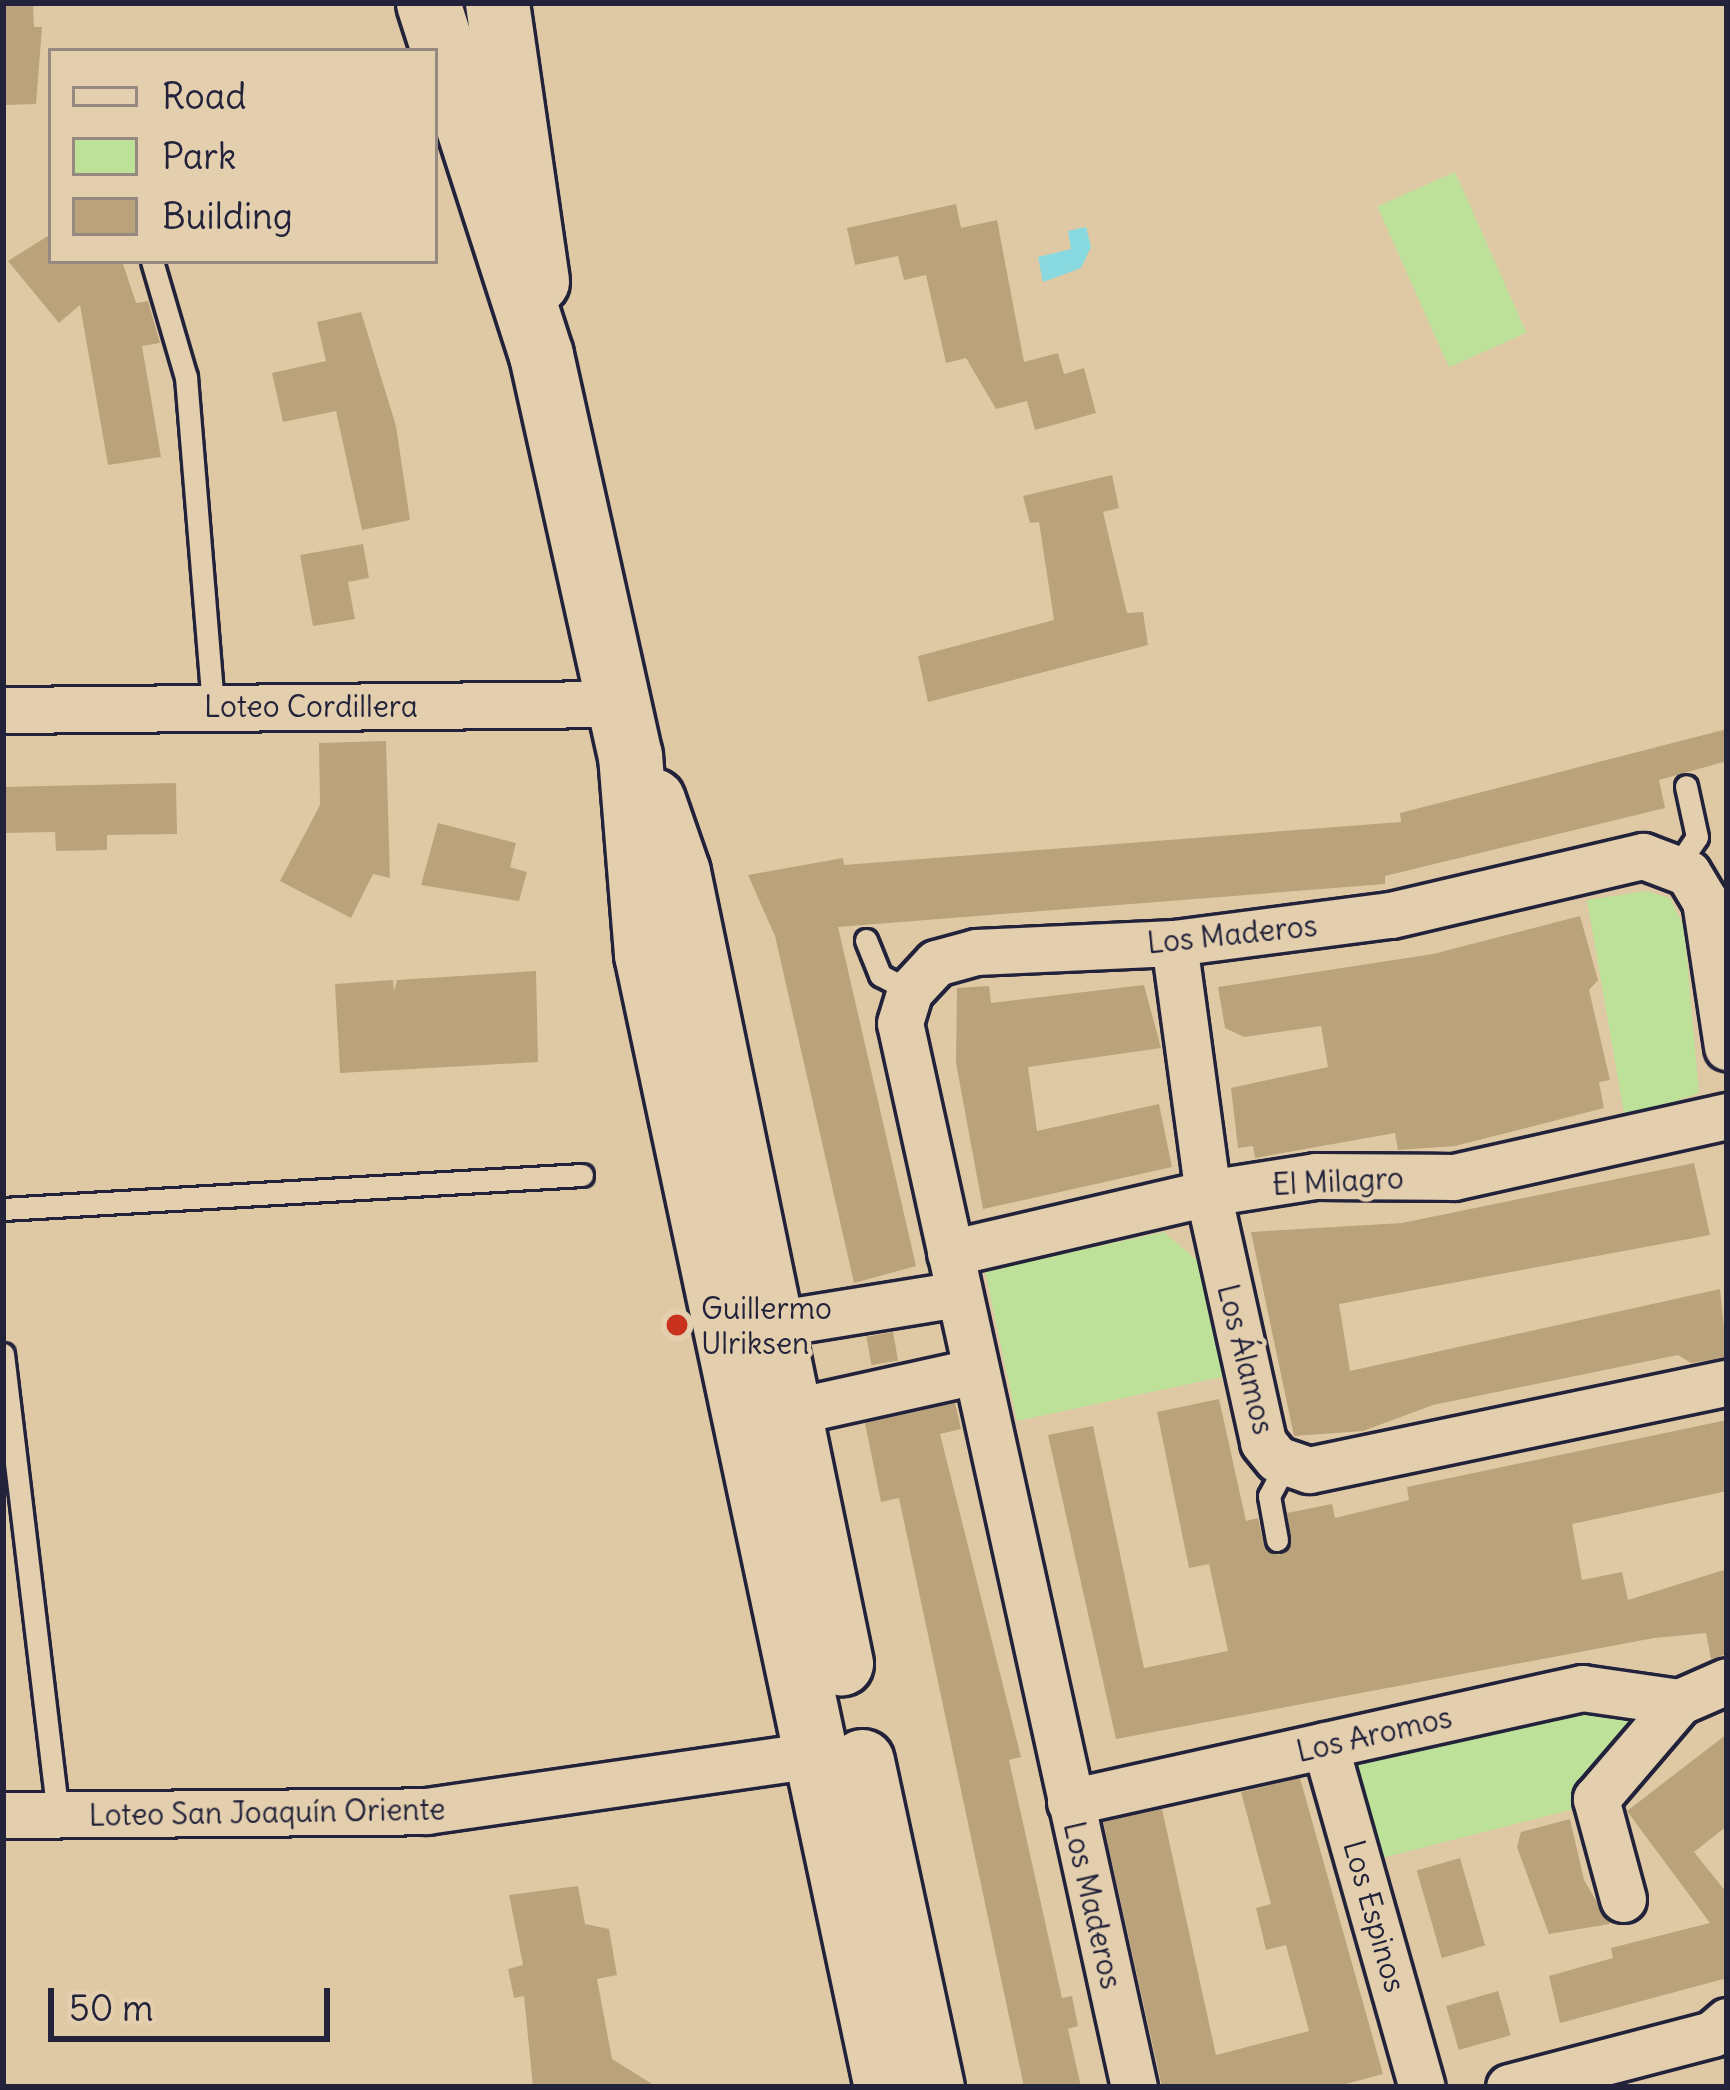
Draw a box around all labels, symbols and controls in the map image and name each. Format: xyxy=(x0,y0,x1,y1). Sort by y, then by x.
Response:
legend xyxy=(48,48,438,264)
text: Road xyxy=(162,74,246,119)
text: Park xyxy=(162,134,236,179)
text: Building xyxy=(162,194,293,239)
street label: Loteo Cordillera xyxy=(204,688,418,724)
street label: Los Maderos xyxy=(1145,907,1319,961)
street label: El Milagro xyxy=(1271,1160,1405,1202)
street label: Los Álamos xyxy=(1210,1280,1282,1438)
place label: Guillermo Ulriksen xyxy=(701,1290,832,1360)
marker: Guillermo Ulriksen xyxy=(664,1312,690,1338)
street label: Los Aromos xyxy=(1293,1699,1455,1769)
street label: Loteo San Joaquín Oriente xyxy=(88,1791,446,1833)
street label: Los Maderos xyxy=(1056,1818,1130,1992)
street label: Los Espinos xyxy=(1336,1836,1414,1996)
scale bar xyxy=(54,1964,336,2038)
text: 50 m xyxy=(69,1986,154,2031)

